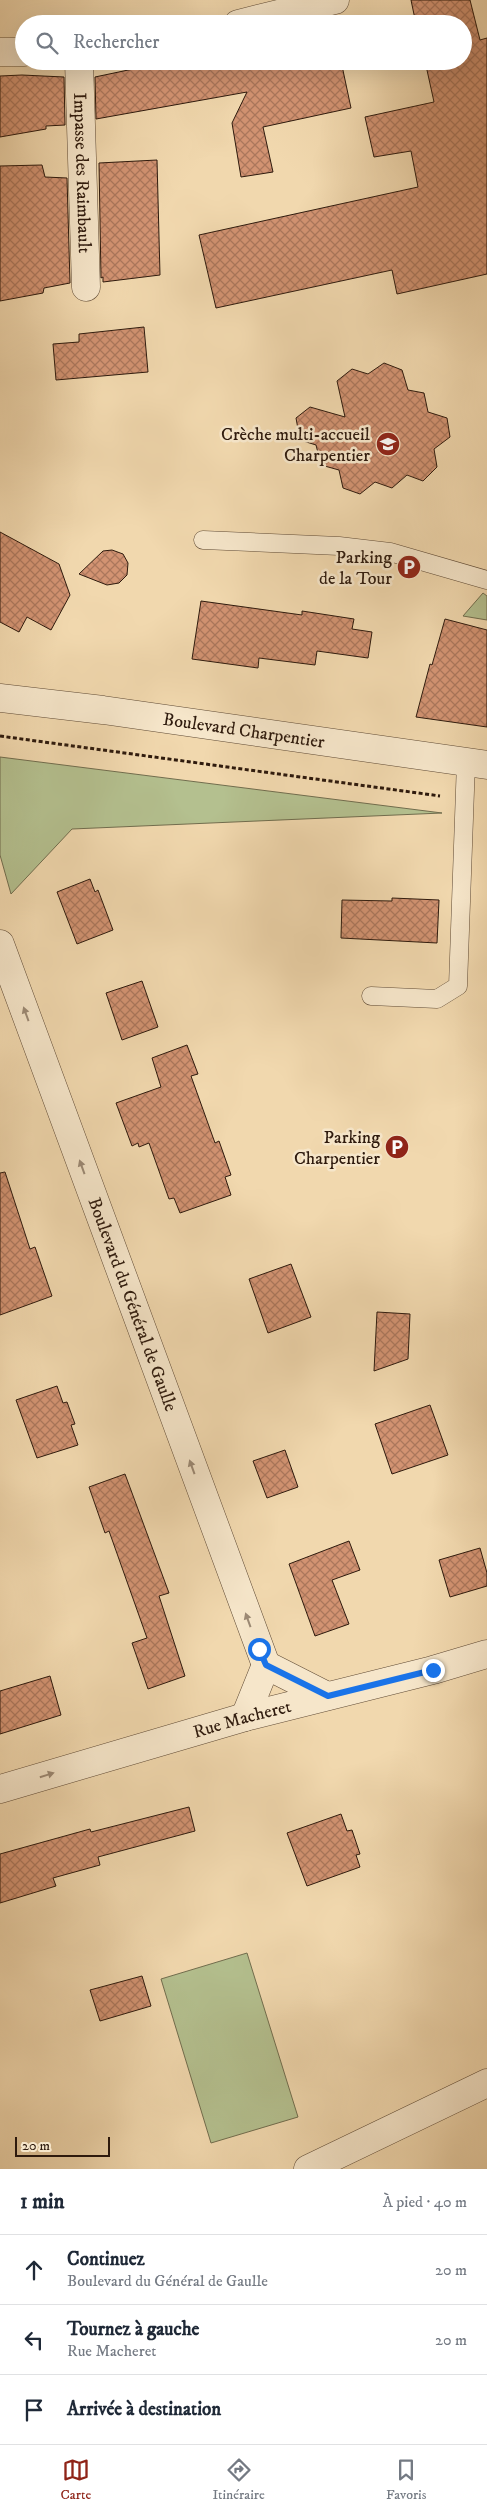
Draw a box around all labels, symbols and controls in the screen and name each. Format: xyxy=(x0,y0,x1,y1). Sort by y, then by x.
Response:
search box xyxy=(15,15,472,70)
icon: search xyxy=(33,29,61,57)
text: Rechercher xyxy=(73,31,159,54)
street label: Impasse des Raimbault xyxy=(68,92,95,254)
place label: Crèche multi-accueil Charpentier xyxy=(221,424,371,467)
school or university icon: Crèche multi-accueil Charpentier xyxy=(375,431,401,457)
place label: Parking de la Tour xyxy=(319,547,392,590)
parking icon: Parking de la Tour xyxy=(396,554,422,580)
street label: Boulevard Charpentier xyxy=(162,709,326,754)
one-way arrow xyxy=(22,1006,30,1021)
place label: Parking Charpentier xyxy=(294,1127,380,1170)
parking icon: Parking Charpentier xyxy=(384,1134,410,1160)
one-way arrow xyxy=(78,1159,86,1174)
street label: Boulevard du Général de Gaulle xyxy=(82,1195,181,1415)
one-way arrow xyxy=(188,1459,196,1474)
one-way arrow xyxy=(244,1612,252,1627)
route start xyxy=(248,1638,271,1661)
route end xyxy=(422,1659,445,1682)
street label: Rue Macheret xyxy=(191,1696,294,1744)
one-way arrow xyxy=(39,1771,54,1779)
scale bar xyxy=(15,2134,110,2157)
text: 20 m xyxy=(22,2137,50,2155)
text: 1 min xyxy=(20,2189,64,2215)
text: À pied · 40 m xyxy=(383,2192,467,2212)
text: Continuez xyxy=(67,2248,145,2271)
icon: ahead xyxy=(20,2256,48,2284)
text: 20 m xyxy=(435,2260,467,2280)
text: Boulevard du Général de Gaulle xyxy=(67,2271,268,2291)
text: Tournez à gauche xyxy=(67,2318,199,2341)
icon: left xyxy=(20,2326,48,2354)
text: 20 m xyxy=(435,2330,467,2350)
text: Rue Macheret xyxy=(67,2341,156,2361)
icon: arrive xyxy=(20,2396,48,2424)
text: Arrivée à destination xyxy=(67,2398,221,2421)
tab: Carte xyxy=(61,2456,91,2504)
tab: Itinéraire xyxy=(212,2456,265,2504)
tab: Favoris xyxy=(386,2456,426,2504)

